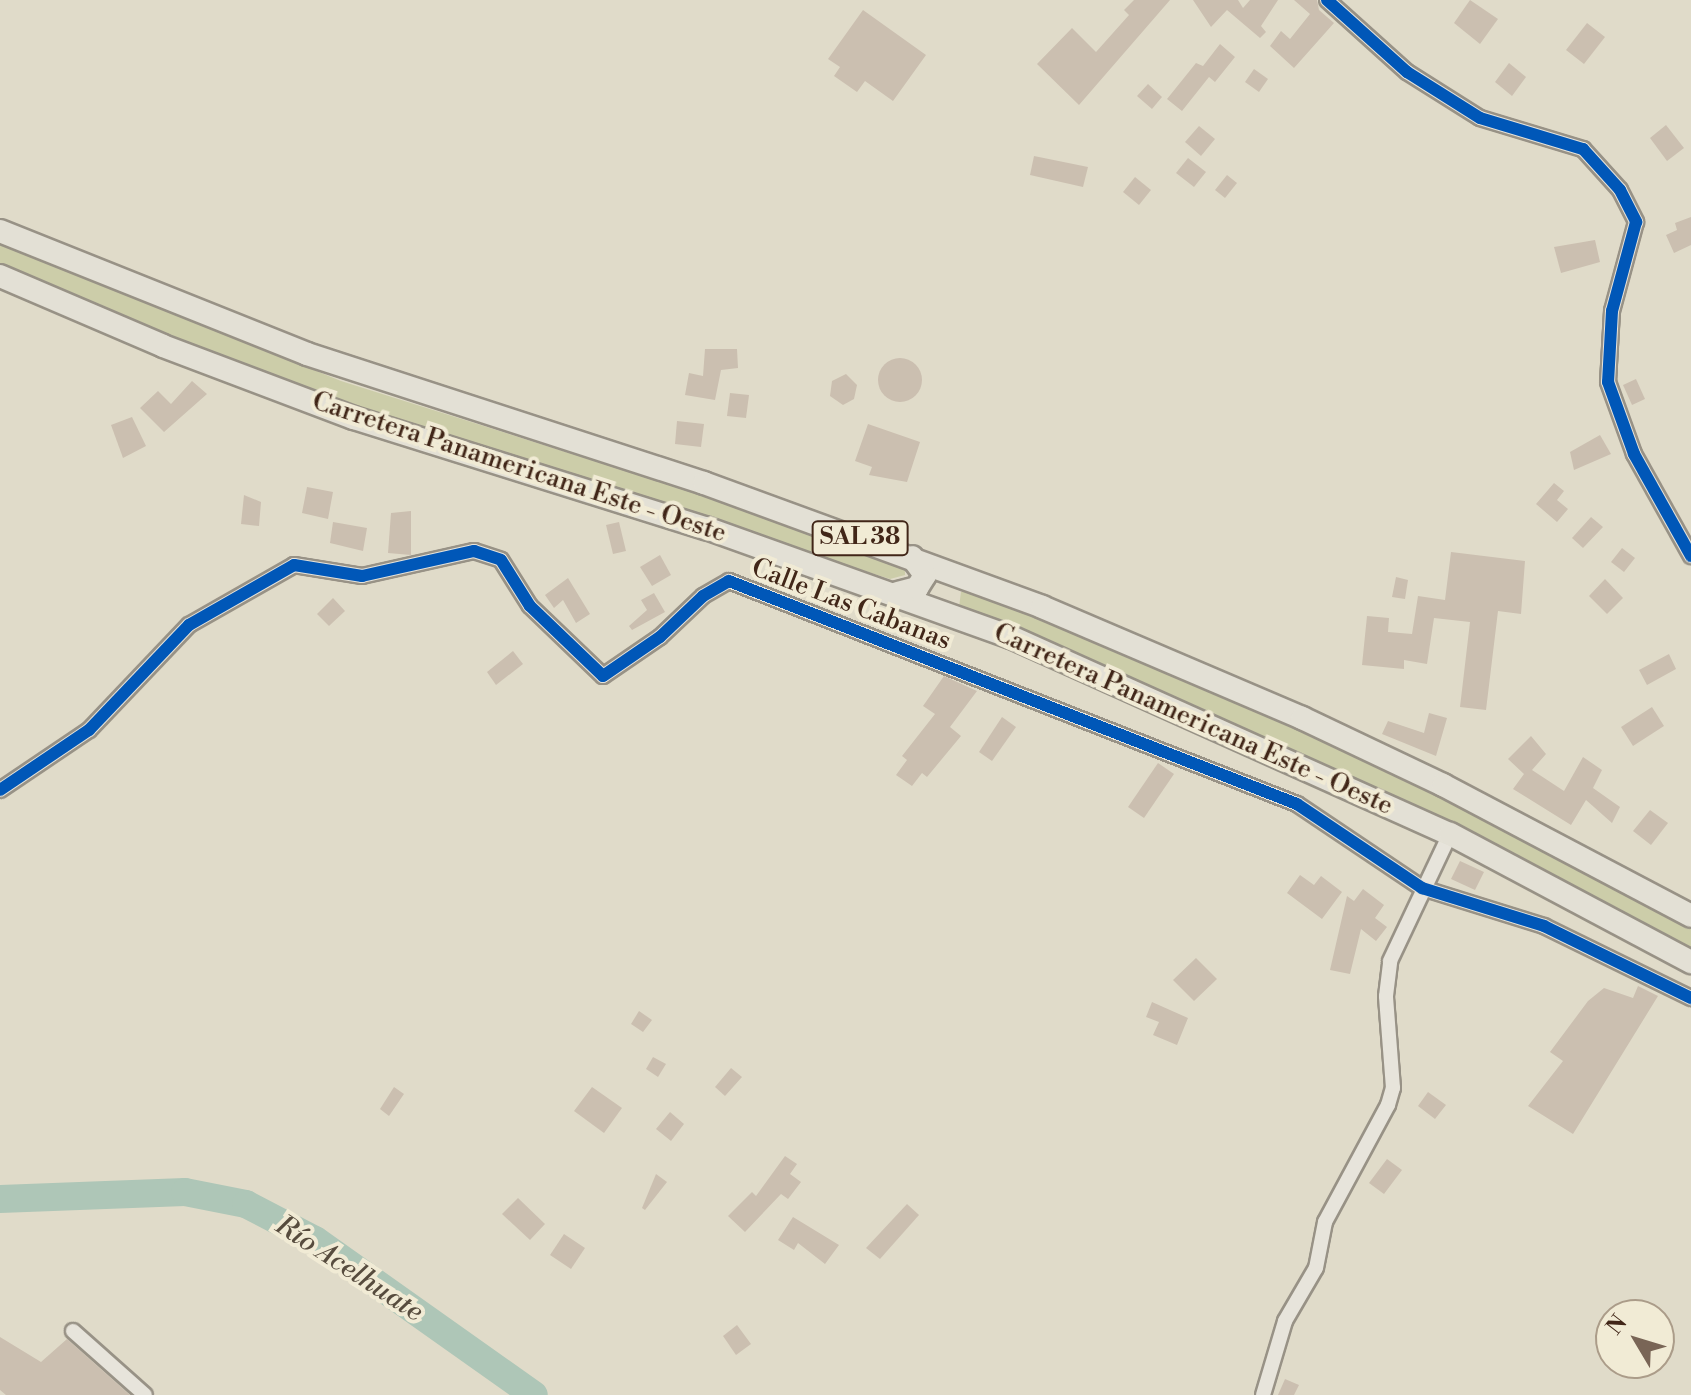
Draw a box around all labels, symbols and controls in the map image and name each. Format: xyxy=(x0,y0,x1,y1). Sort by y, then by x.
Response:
street label: Carretera Panamericana Este - Oeste xyxy=(308,386,730,550)
road number: SAL 38 xyxy=(810,518,910,558)
street label: Calle Las Cabanas xyxy=(747,553,955,657)
street label: Carretera Panamericana Este - Oeste xyxy=(989,618,1397,822)
water label: Río Acelhuate xyxy=(269,1209,429,1329)
north arrow xyxy=(1595,1299,1675,1379)
text: N xyxy=(1601,1310,1633,1340)

